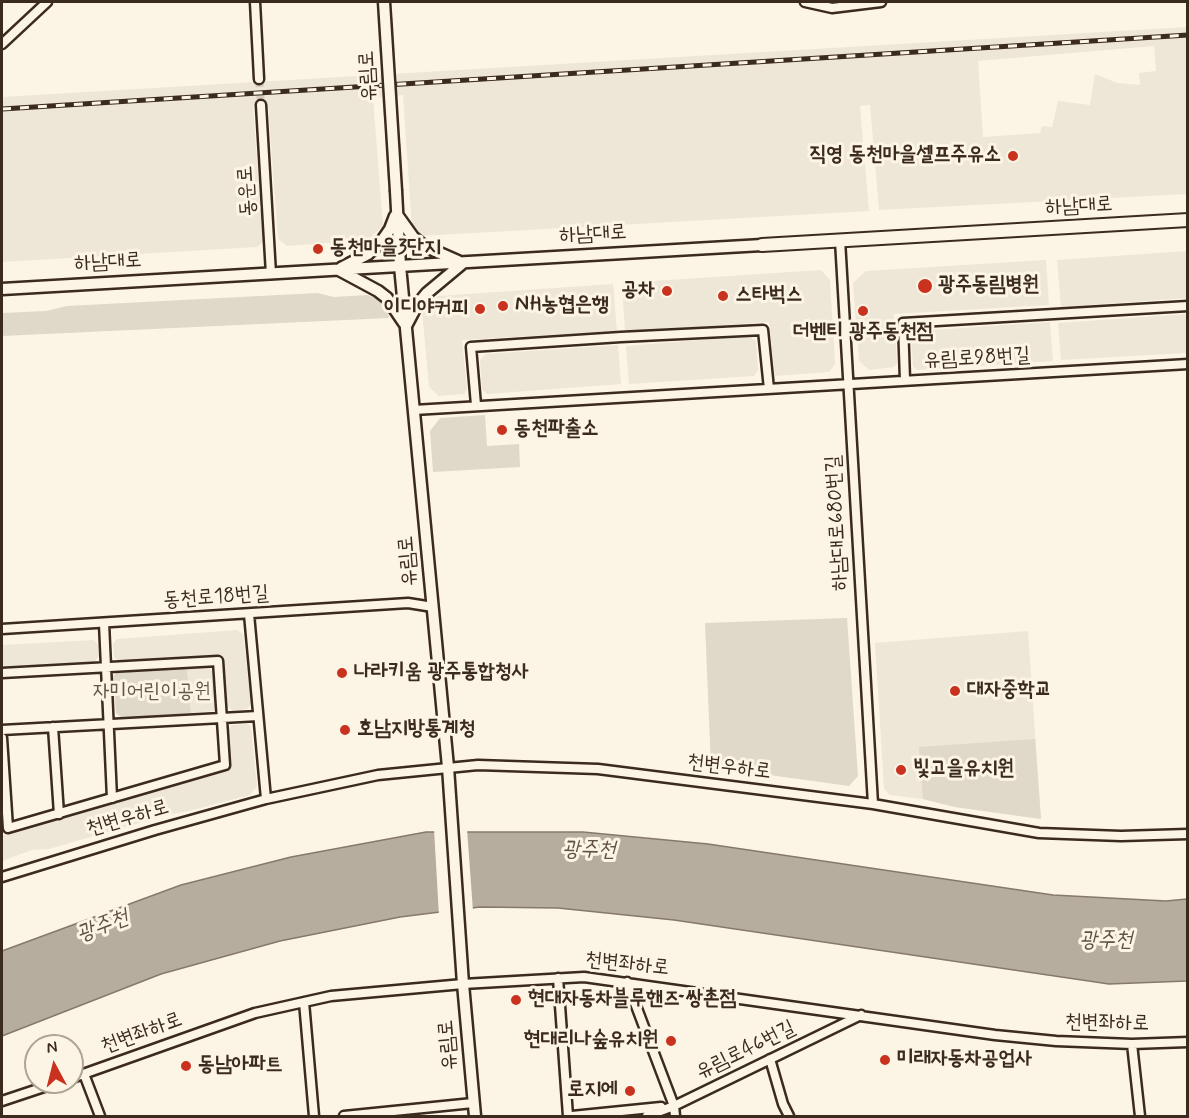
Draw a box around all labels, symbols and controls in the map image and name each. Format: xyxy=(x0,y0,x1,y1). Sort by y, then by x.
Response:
street label: 유림로 xyxy=(355,50,383,102)
place label: 직영 동천마을셀프주유소 xyxy=(809,143,1001,169)
marker: 직영 동천마을셀프주유소 xyxy=(1006,149,1020,163)
street label: 동운로 xyxy=(234,165,262,217)
street label: 하남대로 xyxy=(1045,193,1113,221)
street label: 하남대로 xyxy=(559,221,627,249)
place label: 동천마을3단지 xyxy=(330,236,441,262)
marker: 동천마을3단지 xyxy=(311,242,325,256)
street label: 하남대로 xyxy=(74,249,142,277)
place label: 광주동림병원 xyxy=(938,273,1039,299)
marker: 광주동림병원 xyxy=(916,277,934,295)
place label: 공차 xyxy=(621,278,655,304)
place label: 스타벅스 xyxy=(735,283,803,309)
marker: 공차 xyxy=(660,284,674,298)
marker: 스타벅스 xyxy=(716,289,730,303)
place label: NH농협은행 xyxy=(515,293,609,319)
place label: 이디야커피 xyxy=(384,296,468,322)
marker: NH농협은행 xyxy=(496,299,510,313)
marker: 이디야커피 xyxy=(473,302,487,316)
marker: 더벤티 광주동천점 xyxy=(856,304,870,318)
place label: 더벤티 광주동천점 xyxy=(793,320,933,346)
street label: 유림로98번길 xyxy=(923,344,1031,374)
place label: 동천파출소 xyxy=(514,417,598,443)
marker: 동천파출소 xyxy=(495,423,509,437)
street label: 하남대로680번길 xyxy=(822,455,854,591)
street label: 유림로 xyxy=(394,535,424,587)
street label: 동천로18번길 xyxy=(162,582,270,614)
place label: 나라키움 광주통합청사 xyxy=(354,660,529,686)
marker: 나라키움 광주통합청사 xyxy=(335,666,349,680)
place label: 대자중학교 xyxy=(967,678,1051,704)
park label: 자미어린이공원 xyxy=(93,680,211,706)
marker: 대자중학교 xyxy=(948,684,962,698)
place label: 호남지방통계청 xyxy=(357,717,475,743)
marker: 호남지방통계청 xyxy=(338,723,352,737)
street label: 천변우하로 xyxy=(686,750,772,786)
place label: 빛고을유치원 xyxy=(913,757,1014,783)
marker: 빛고을유치원 xyxy=(894,763,908,777)
street label: 천변우하로 xyxy=(84,795,172,843)
water label: 광주천 xyxy=(562,837,616,865)
water label: 광주천 xyxy=(73,905,133,949)
water label: 광주천 xyxy=(1079,928,1133,954)
street label: 천변좌하로 xyxy=(584,948,670,982)
place label: 현대자동차블루핸즈 쌍촌점 xyxy=(528,987,736,1013)
marker: 현대자동차블루핸즈 쌍촌점 xyxy=(509,993,523,1007)
street label: 천변좌하로 xyxy=(98,1008,186,1060)
street label: 천변좌하로 xyxy=(1065,1011,1149,1037)
street label: 유림로46번길 xyxy=(692,1016,800,1086)
street label: 유림로 xyxy=(434,1019,464,1071)
place label: 현대리나숲유치원 xyxy=(524,1028,659,1054)
north arrow xyxy=(24,1034,84,1094)
marker: 현대리나숲유치원 xyxy=(664,1034,678,1048)
text: N xyxy=(45,1037,59,1059)
place label: 미래자동차공업사 xyxy=(897,1047,1032,1073)
place label: 동남아파트 xyxy=(198,1053,282,1079)
marker: 미래자동차공업사 xyxy=(878,1053,892,1067)
marker: 동남아파트 xyxy=(179,1059,193,1073)
place label: 로지에 xyxy=(567,1078,618,1104)
marker: 로지에 xyxy=(623,1084,637,1098)

